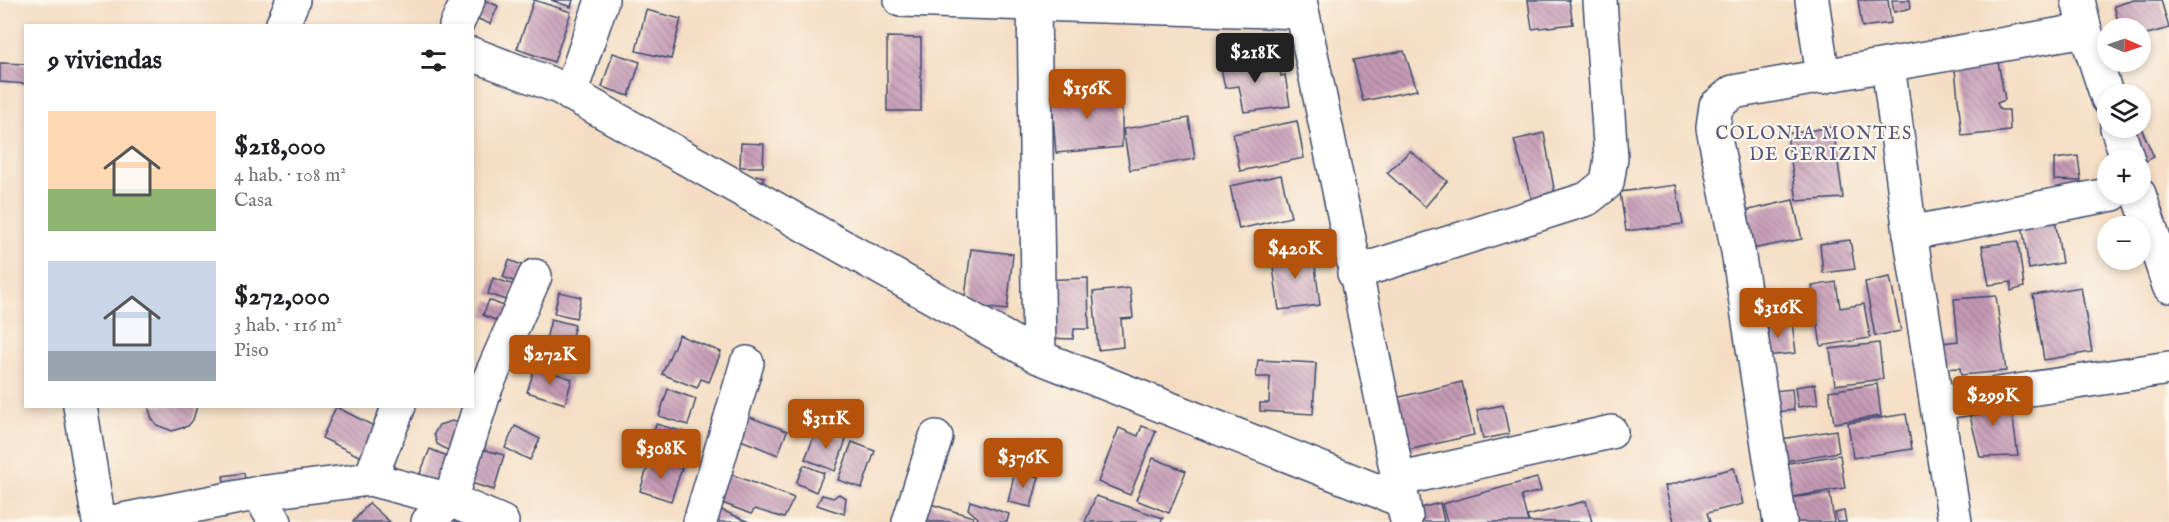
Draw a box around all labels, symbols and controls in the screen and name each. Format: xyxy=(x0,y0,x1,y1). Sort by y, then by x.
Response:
north arrow xyxy=(2097,18,2151,72)
map controls xyxy=(2097,18,2151,270)
pin: $218K xyxy=(1213,33,1297,84)
text: $218K xyxy=(1230,40,1280,65)
text: 9 viviendas xyxy=(48,44,162,77)
icon: filters xyxy=(417,44,450,77)
pin: $156K xyxy=(1045,69,1129,120)
text: $156K xyxy=(1063,76,1111,101)
button: layers xyxy=(2097,84,2151,138)
district label: COLONIA MONTES DE GERIZIN xyxy=(1715,123,1913,167)
text: $218,000 xyxy=(234,130,326,163)
icon: home xyxy=(96,135,168,207)
button: + xyxy=(2097,150,2151,204)
text: 4 hab. · 108 m² xyxy=(234,163,346,188)
text: Casa xyxy=(234,188,273,213)
button: − xyxy=(2097,216,2151,270)
pin: $420K xyxy=(1253,229,1337,280)
text: $420K xyxy=(1268,236,1322,261)
text: $272,000 xyxy=(234,280,330,313)
icon: home xyxy=(96,285,168,357)
pin: $316K xyxy=(1736,288,1820,339)
text: $316K xyxy=(1754,295,1802,320)
text: 3 hab. · 116 m² xyxy=(234,313,342,338)
pin: $272K xyxy=(508,335,592,386)
text: Piso xyxy=(234,338,269,363)
text: $272K xyxy=(523,342,577,367)
pin: $299K xyxy=(1951,376,2035,427)
text: $299K xyxy=(1967,383,2019,408)
pin: $311K xyxy=(784,399,868,450)
text: $311K xyxy=(802,406,850,431)
pin: $308K xyxy=(619,429,703,480)
text: $308K xyxy=(636,436,686,461)
pin: $376K xyxy=(981,438,1065,489)
text: $376K xyxy=(998,445,1048,470)

